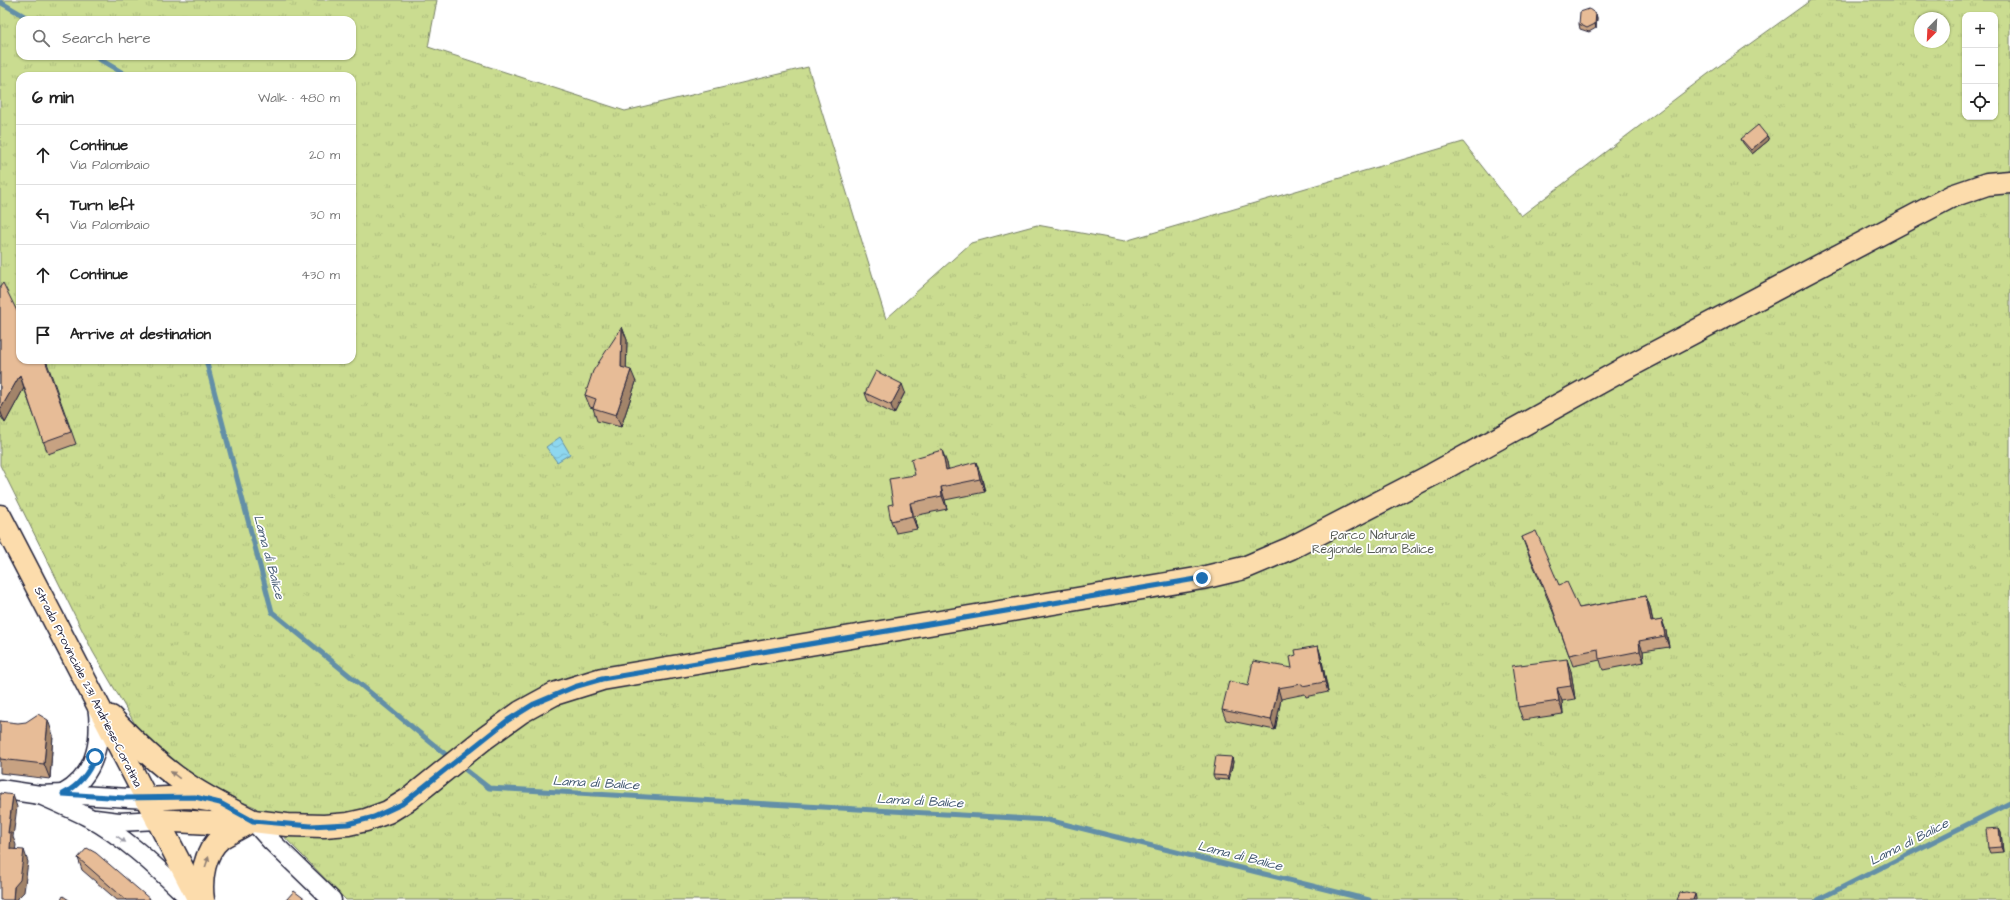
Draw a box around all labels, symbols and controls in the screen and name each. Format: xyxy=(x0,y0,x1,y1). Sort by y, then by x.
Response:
north arrow xyxy=(1914,12,1950,48)
map controls xyxy=(1962,12,1998,120)
button: + xyxy=(1962,12,1998,48)
search box xyxy=(16,16,356,60)
icon: search xyxy=(30,27,52,49)
text: Search here xyxy=(62,28,151,49)
button: − xyxy=(1962,48,1998,84)
button: locate xyxy=(1962,84,1998,120)
text: 6 min xyxy=(32,86,74,110)
text: Walk · 480 m xyxy=(258,89,340,107)
text: Continue xyxy=(70,135,128,156)
icon: ahead xyxy=(32,144,54,166)
text: 20 m xyxy=(309,146,340,164)
text: Via Palombaio xyxy=(70,156,150,174)
text: Turn left xyxy=(70,195,134,216)
icon: left xyxy=(32,204,54,226)
text: 30 m xyxy=(310,206,340,224)
text: Via Palombaio xyxy=(70,216,150,234)
icon: ahead xyxy=(32,264,54,286)
text: Continue xyxy=(70,264,128,285)
text: 430 m xyxy=(301,266,340,284)
icon: arrive xyxy=(32,324,54,346)
text: Arrive at destination xyxy=(70,324,211,345)
water label: Lama di Balice xyxy=(249,513,289,602)
park label: Parco Naturale Regionale Lama Balice xyxy=(1312,527,1435,559)
route end xyxy=(1193,569,1211,587)
street label: Strada Provinciale 231 Andriese-Coratina xyxy=(30,584,146,790)
route start xyxy=(86,748,104,766)
one-way arrow xyxy=(169,771,180,780)
water label: Lama di Balice xyxy=(552,772,641,794)
water label: Lama di Balice xyxy=(876,790,965,812)
water label: Lama di Balice xyxy=(1866,814,1952,870)
one-way arrow xyxy=(116,835,126,843)
water label: Lama di Balice xyxy=(1196,837,1285,875)
one-way arrow xyxy=(204,855,210,867)

